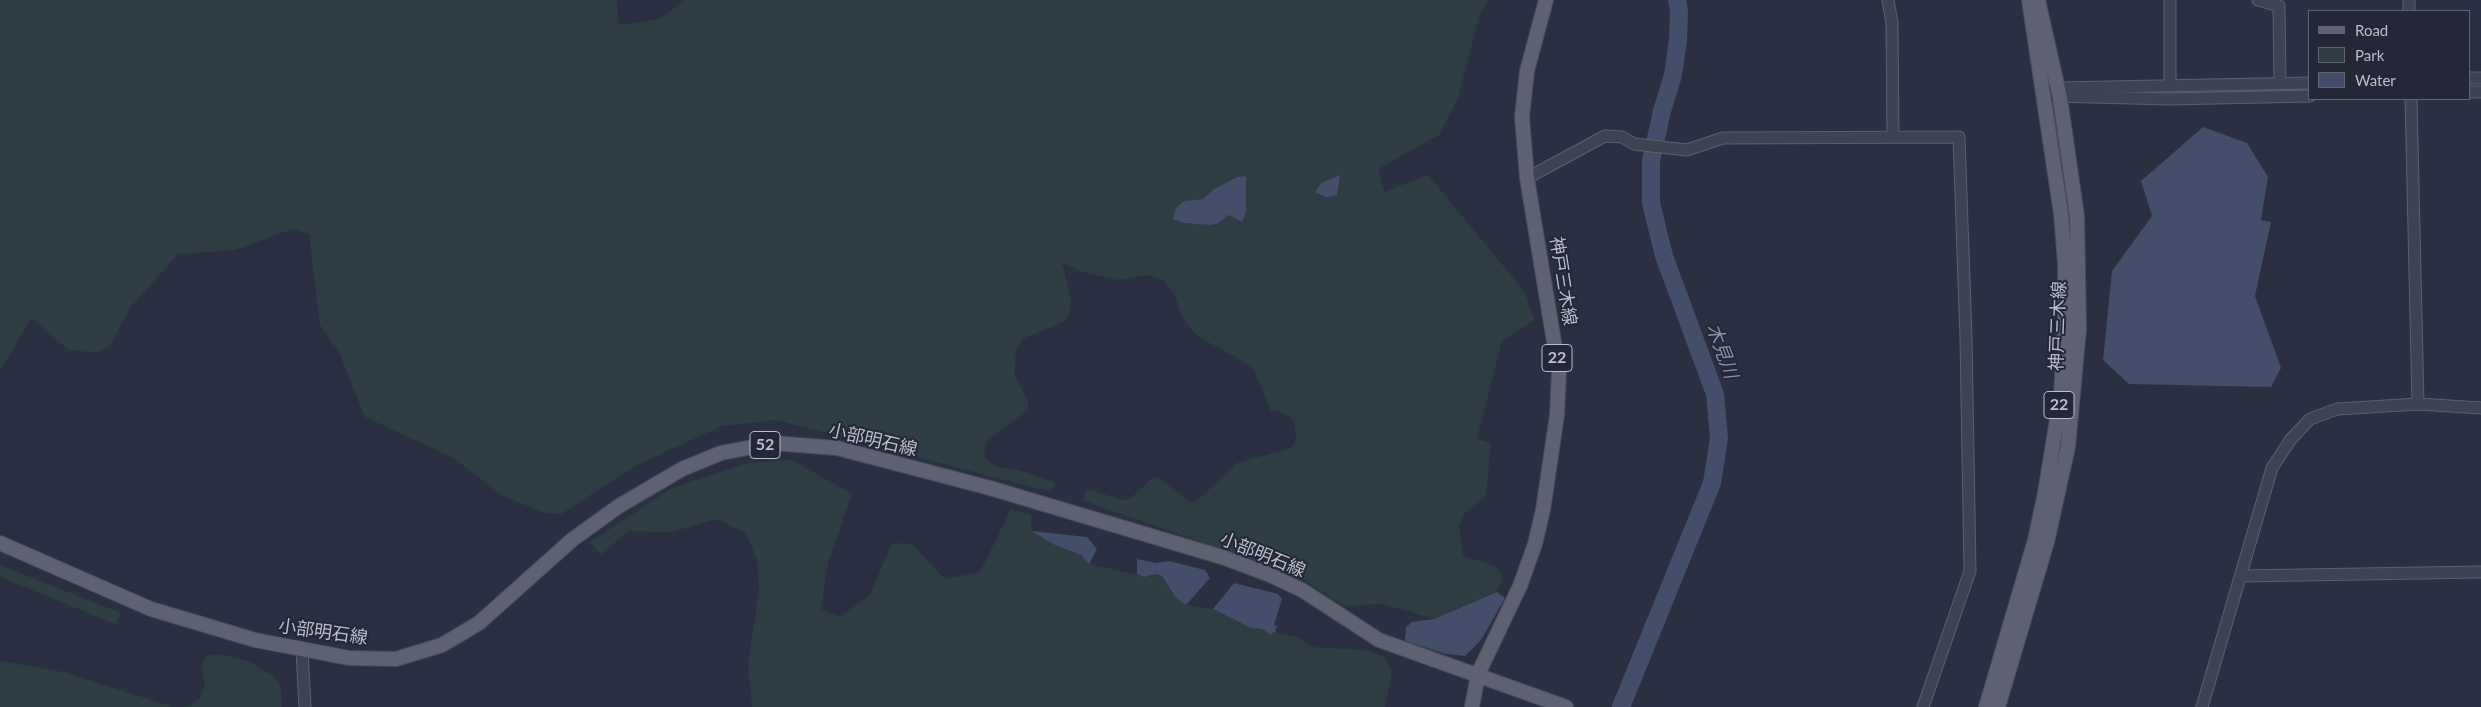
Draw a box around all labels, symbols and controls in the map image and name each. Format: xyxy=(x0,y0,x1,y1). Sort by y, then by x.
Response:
legend xyxy=(2308,10,2471,100)
text: Road xyxy=(2355,21,2388,39)
text: Park xyxy=(2355,46,2384,64)
text: Water xyxy=(2355,71,2396,89)
street label: 神戸三木線 xyxy=(1545,235,1581,327)
street label: 神戸三木線 xyxy=(2046,281,2070,371)
water label: 木見川 xyxy=(1702,320,1742,382)
road number: 22 xyxy=(1542,344,1572,372)
road number: 22 xyxy=(2044,392,2074,418)
street label: 小部明石線 xyxy=(827,419,919,461)
road number: 52 xyxy=(750,432,780,458)
street label: 小部明石線 xyxy=(1217,528,1309,582)
street label: 小部明石線 xyxy=(277,615,369,649)

